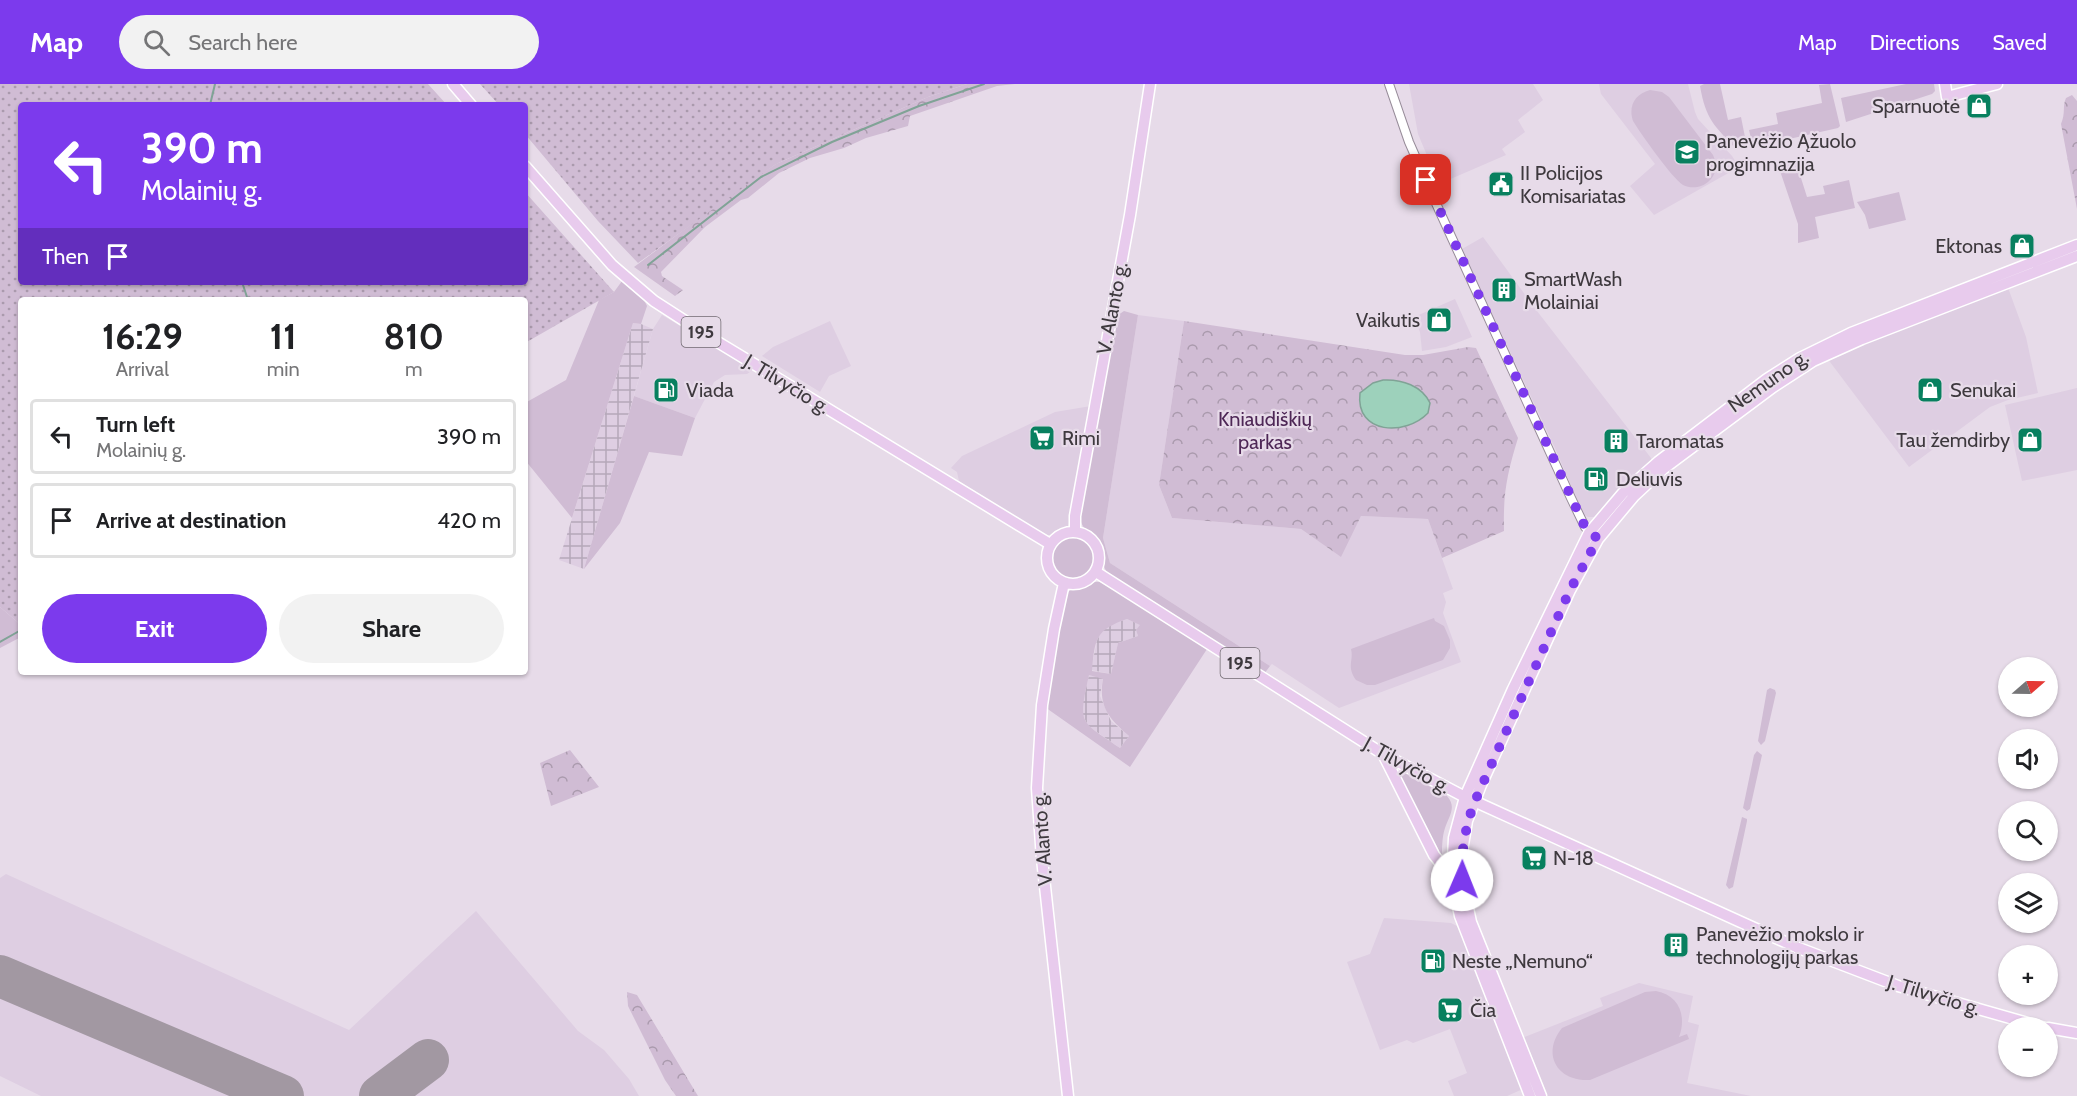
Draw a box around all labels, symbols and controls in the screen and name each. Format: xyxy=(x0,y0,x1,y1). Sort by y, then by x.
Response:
search box xyxy=(119,15,539,69)
text: Map xyxy=(30,25,83,59)
icon: search xyxy=(140,26,173,59)
text: Search here xyxy=(188,29,297,56)
text: Map xyxy=(1798,30,1837,55)
text: Directions xyxy=(1870,30,1959,55)
text: Saved xyxy=(1992,30,2047,55)
shop icon: Sparnuotė xyxy=(1964,91,1994,121)
place label: Sparnuotė xyxy=(1872,94,1960,118)
text: 390 m xyxy=(141,122,263,174)
icon: left xyxy=(42,126,120,204)
place label: Panevėžio Ąžuolo progimnazija xyxy=(1706,129,1856,176)
school or university icon: Panevėžio Ąžuolo progimnazija xyxy=(1672,137,1702,167)
pin xyxy=(1400,154,1451,205)
place label: II Policijos Komisariatas xyxy=(1520,161,1626,208)
icon: arrive xyxy=(1409,163,1442,196)
public building icon: II Policijos Komisariatas xyxy=(1486,169,1516,199)
text: Molainių g. xyxy=(141,174,263,207)
shop icon: Ektonas xyxy=(2007,231,2037,261)
place label: Ektonas xyxy=(1935,234,2002,258)
icon: arrive xyxy=(101,240,134,273)
text: Then xyxy=(42,243,89,270)
street label: V. Alanto g. xyxy=(1091,260,1133,356)
place label: SmartWash Molainiai xyxy=(1524,267,1622,314)
building icon: SmartWash Molainiai xyxy=(1489,275,1519,305)
shop icon: Vaikutis xyxy=(1424,305,1454,335)
place label: Vaikutis xyxy=(1356,308,1420,332)
text: 16:29 xyxy=(102,314,183,358)
text: 11 xyxy=(270,314,296,358)
text: 810 xyxy=(384,314,444,358)
road number: 195 xyxy=(682,317,720,347)
street label: Nemuno g. xyxy=(1723,345,1813,417)
street label: J. Tilvyčio g. xyxy=(739,348,834,419)
text: Arrival xyxy=(116,357,169,381)
text: min xyxy=(267,357,300,381)
text: m xyxy=(405,357,423,381)
fuel station icon: Viada xyxy=(651,375,681,405)
shop icon: Senukai xyxy=(1915,375,1945,405)
place label: Viada xyxy=(686,378,734,402)
place label: Senukai xyxy=(1950,378,2016,402)
park label: Kniaudiškių parkas xyxy=(1218,407,1313,454)
text: Turn left xyxy=(96,411,175,438)
icon: left xyxy=(45,420,78,453)
text: 390 m xyxy=(437,423,501,450)
supermarket icon: Rimi xyxy=(1027,423,1057,453)
shop icon: Tau žemdirby xyxy=(2015,425,2045,455)
place label: Rimi xyxy=(1062,426,1100,450)
building icon: Taromatas xyxy=(1601,426,1631,456)
place label: Tau žemdirby xyxy=(1896,428,2010,452)
place label: Taromatas xyxy=(1636,429,1724,453)
text: Molainių g. xyxy=(96,438,186,462)
fuel station icon: Deliuvis xyxy=(1581,464,1611,494)
place label: Deliuvis xyxy=(1616,467,1682,491)
icon: arrive xyxy=(45,504,78,537)
text: Arrive at destination xyxy=(96,507,286,534)
text: 420 m xyxy=(437,507,501,534)
button: Exit xyxy=(42,594,267,663)
button: Share xyxy=(279,594,504,663)
road number: 195 xyxy=(1220,648,1260,678)
north arrow xyxy=(1998,657,2058,717)
map controls xyxy=(1998,657,2058,1077)
button: sound xyxy=(1998,729,2058,789)
street label: J. Tilvyčio g. xyxy=(1358,731,1455,799)
street label: V. Alanto g. xyxy=(1027,791,1057,887)
button: search xyxy=(1998,801,2058,861)
supermarket icon: N-18 xyxy=(1519,843,1549,873)
place label: N-18 xyxy=(1553,846,1594,870)
position arrow xyxy=(1430,848,1494,912)
button: layers xyxy=(1998,873,2058,933)
place label: Panevėžio mokslo ir technologijų parkas xyxy=(1696,922,1864,969)
building icon: Panevėžio mokslo ir technologijų parkas xyxy=(1661,930,1691,960)
button: + xyxy=(1998,945,2058,1005)
fuel station icon: Neste „Nemuno“ xyxy=(1418,946,1448,976)
place label: Neste „Nemuno“ xyxy=(1452,949,1593,973)
street label: J. Tilvyčio g. xyxy=(1884,969,1983,1021)
supermarket icon: Čia xyxy=(1435,995,1465,1025)
place label: Čia xyxy=(1470,998,1497,1022)
button: − xyxy=(1998,1017,2058,1077)

